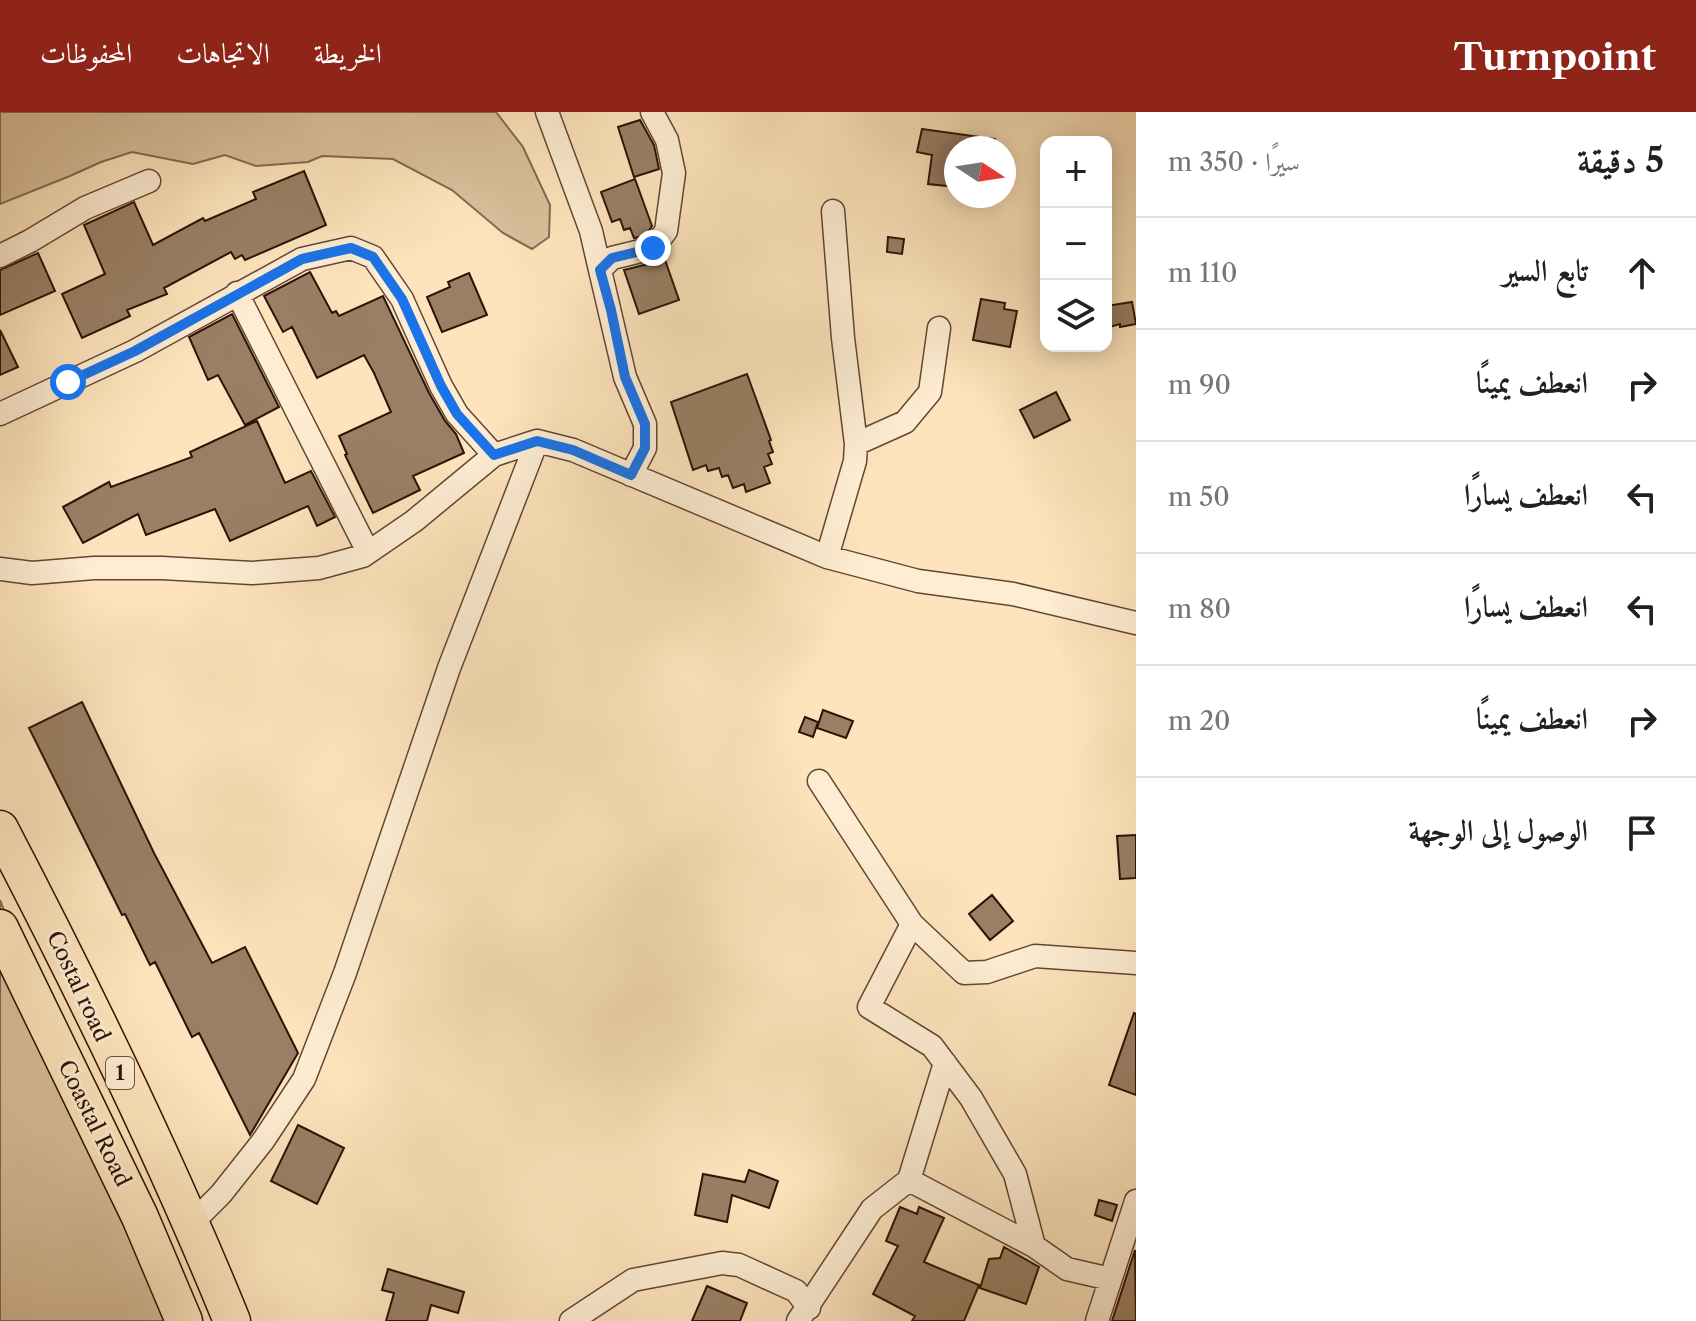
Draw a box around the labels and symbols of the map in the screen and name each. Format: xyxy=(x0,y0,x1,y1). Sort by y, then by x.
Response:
north arrow xyxy=(944,136,1016,208)
route end xyxy=(635,230,671,266)
route start xyxy=(50,364,86,400)
street label: Costal road xyxy=(41,927,116,1046)
street label: Coastal Road xyxy=(52,1055,137,1191)
road number: 1 xyxy=(106,1057,134,1089)

